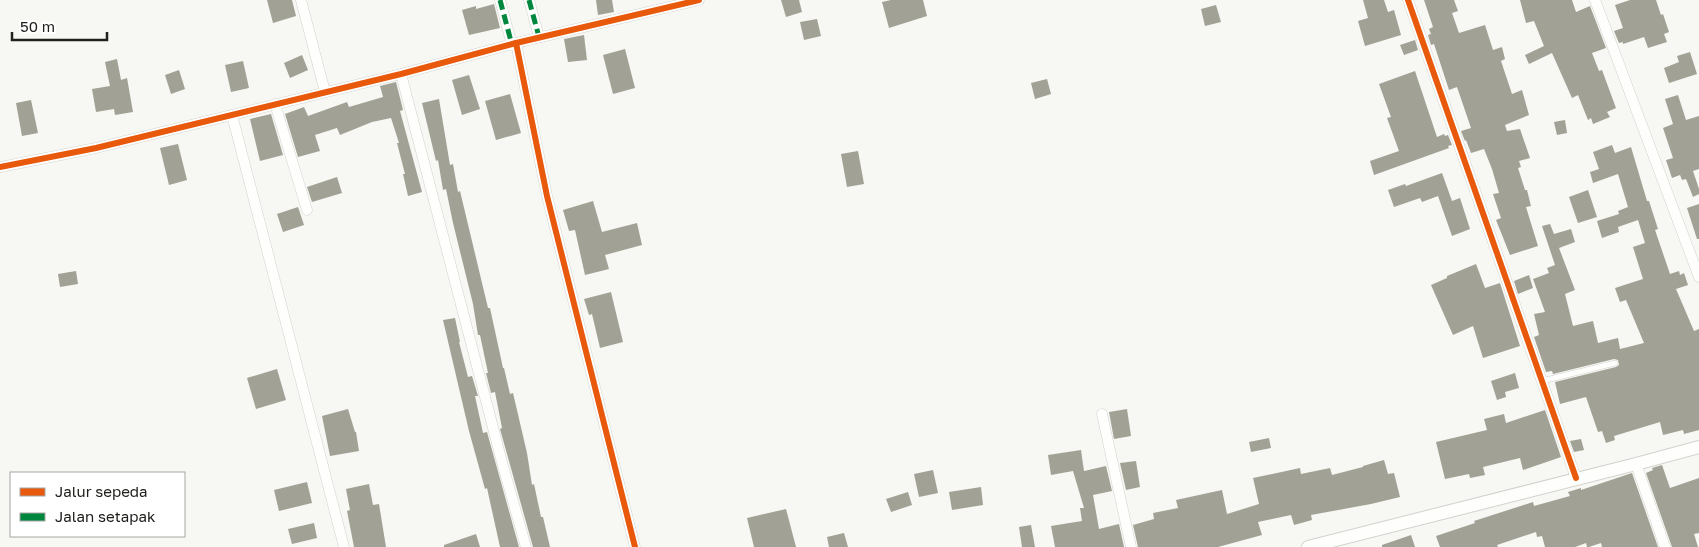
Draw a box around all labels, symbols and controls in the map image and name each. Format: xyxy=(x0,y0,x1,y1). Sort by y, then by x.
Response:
scale bar xyxy=(12,10,108,42)
text: 50 m xyxy=(20,17,55,35)
legend xyxy=(10,472,185,537)
text: Jalur sepeda xyxy=(55,482,148,500)
text: Jalan setapak xyxy=(55,507,156,525)

